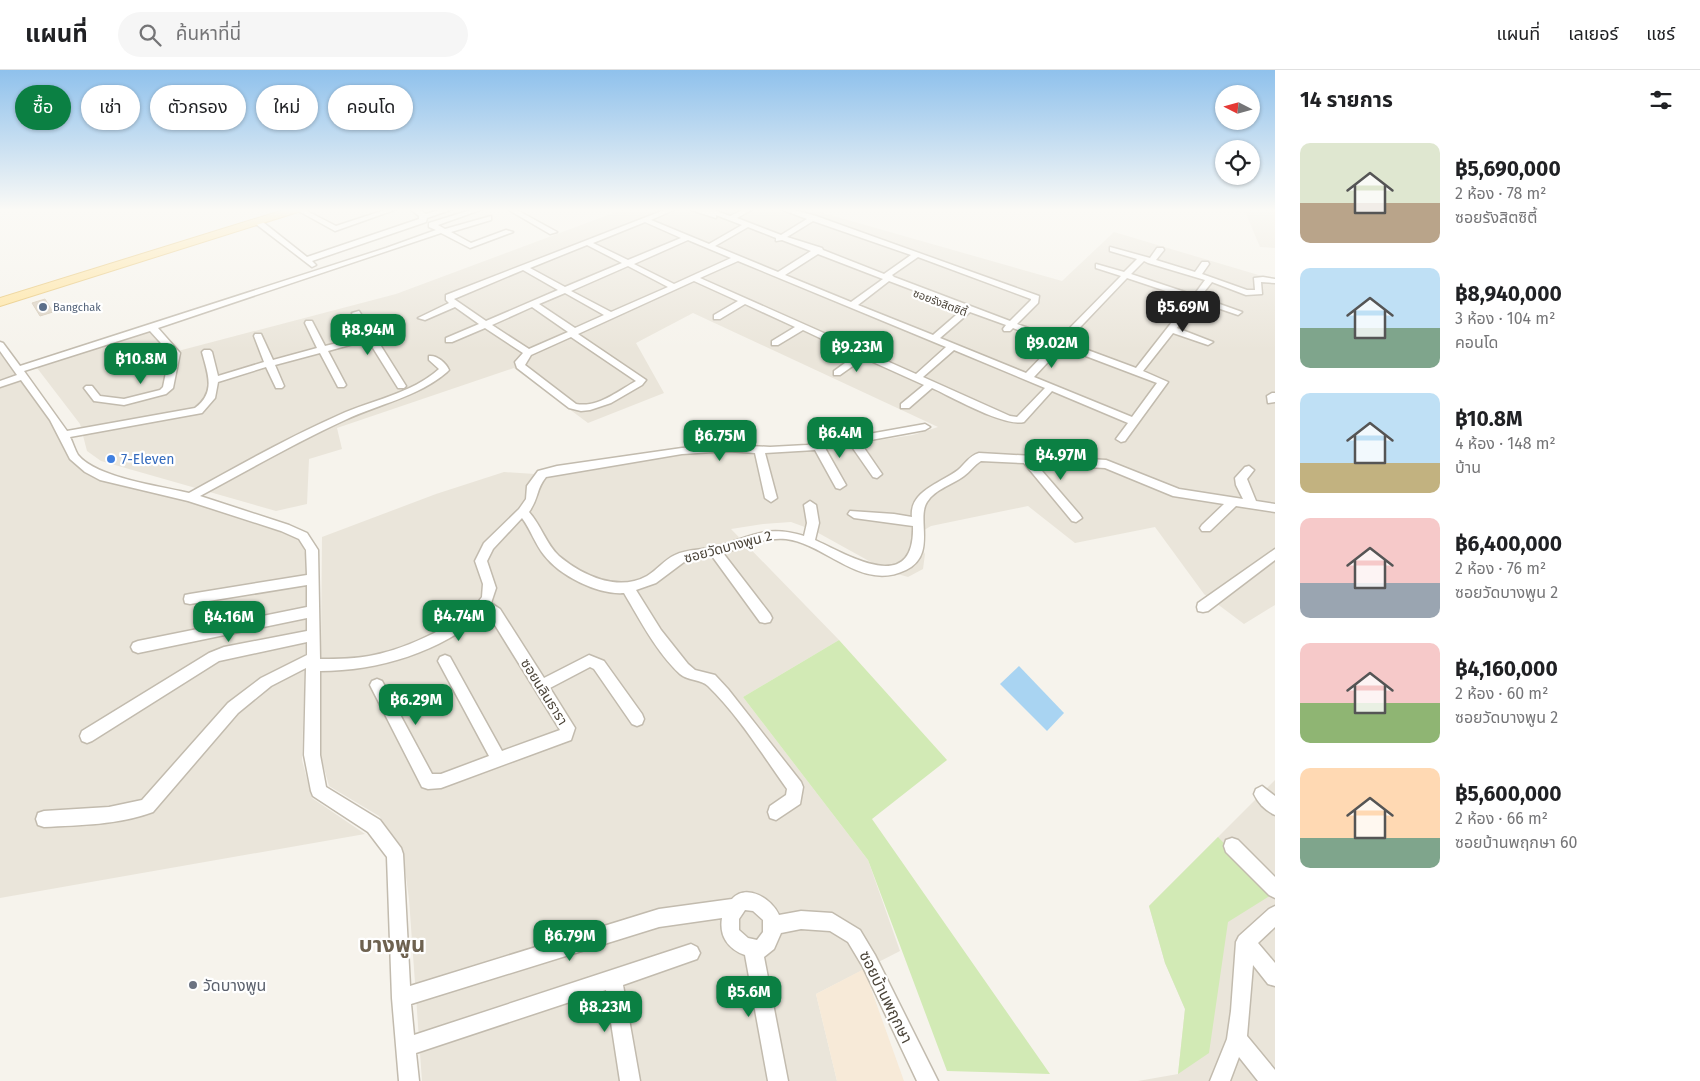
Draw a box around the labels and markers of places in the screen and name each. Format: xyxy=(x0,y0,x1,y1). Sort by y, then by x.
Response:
pin: ฿5.69M xyxy=(1142,290,1224,333)
marker: Bangchak xyxy=(37,301,49,313)
place label: Bangchak xyxy=(53,301,101,314)
pin: ฿8.94M xyxy=(327,314,409,356)
pin: ฿9.02M xyxy=(1011,326,1093,369)
pin: ฿9.23M xyxy=(816,330,898,373)
pin: ฿10.8M xyxy=(100,342,182,385)
pin: ฿6.4M xyxy=(805,416,875,459)
pin: ฿6.75M xyxy=(679,420,761,462)
pin: ฿4.97M xyxy=(1020,438,1102,481)
place label: 7-Eleven xyxy=(121,451,175,468)
marker: 7-Eleven xyxy=(105,453,117,465)
pin: ฿4.16M xyxy=(188,600,270,643)
pin: ฿4.74M xyxy=(418,600,500,642)
pin: ฿6.29M xyxy=(375,684,457,726)
pin: ฿6.79M xyxy=(529,920,611,962)
place label: วัดบางพูน xyxy=(203,976,266,995)
pin: ฿5.6M xyxy=(714,976,784,1018)
marker: วัดบางพูน xyxy=(187,979,199,991)
pin: ฿8.23M xyxy=(564,990,646,1033)

